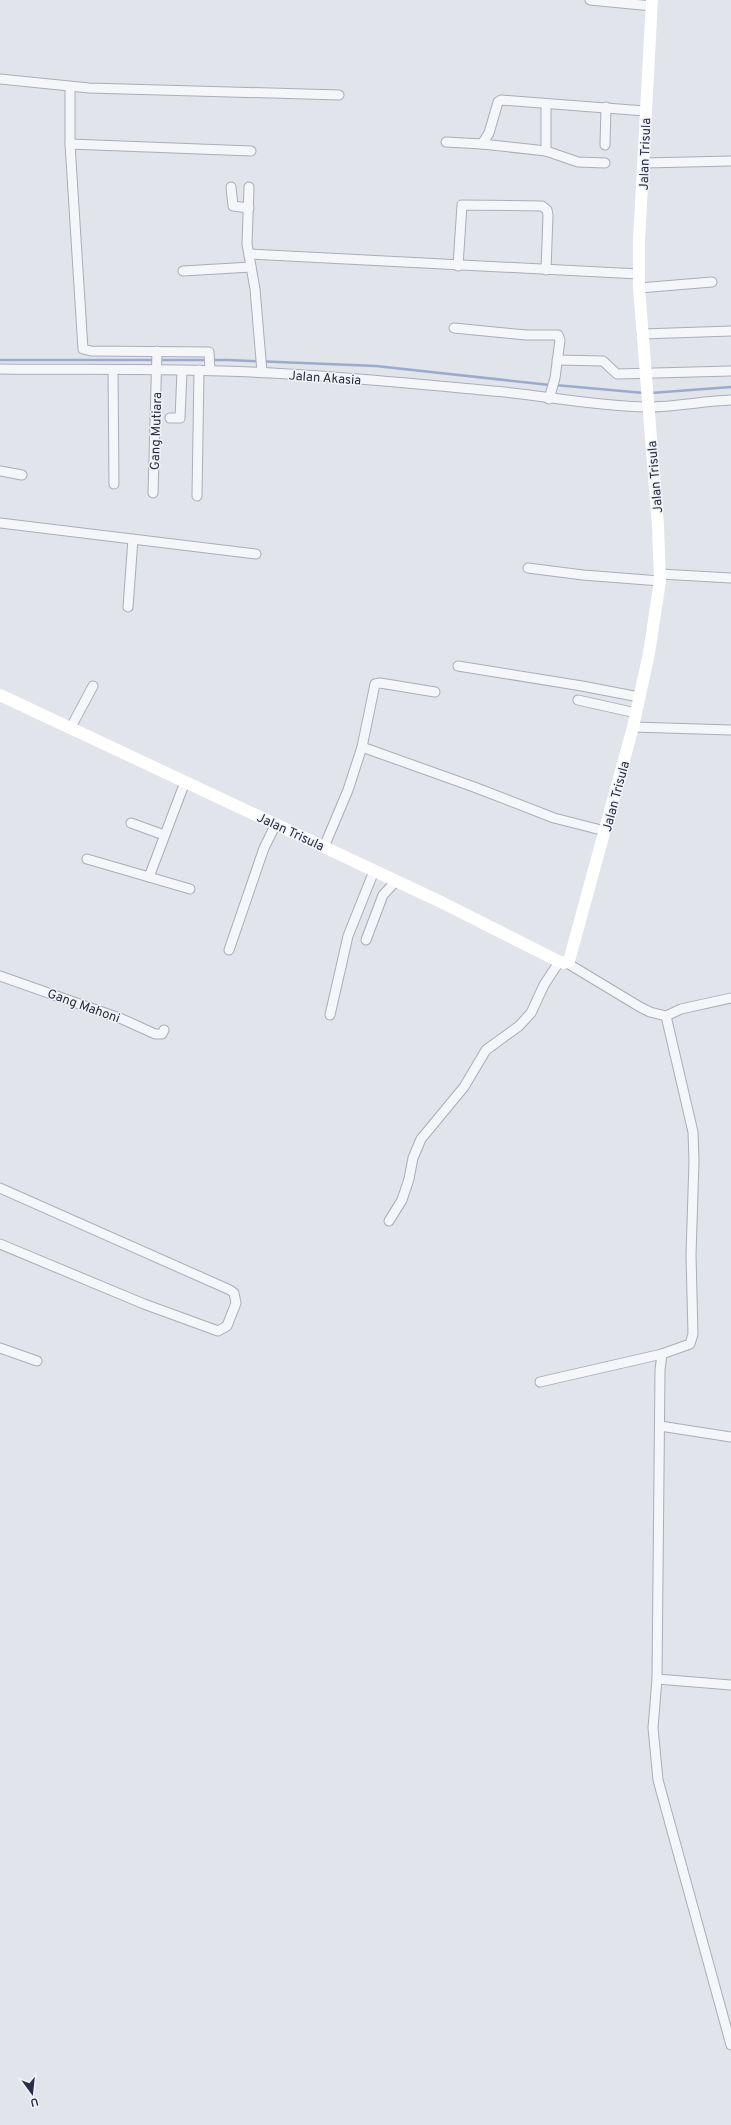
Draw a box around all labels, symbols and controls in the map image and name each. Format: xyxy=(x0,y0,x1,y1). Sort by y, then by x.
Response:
street label: Jalan Trisula xyxy=(637,118,655,191)
street label: Jalan Akasia xyxy=(288,368,362,390)
street label: Gang Mutiara xyxy=(148,392,166,470)
street label: Jalan Trisula xyxy=(645,440,667,514)
street label: Jalan Trisula xyxy=(600,759,634,834)
street label: Jalan Trisula xyxy=(254,810,326,855)
street label: Gang Mahoni xyxy=(45,986,122,1027)
north arrow xyxy=(12,2073,52,2113)
text: U xyxy=(29,2094,40,2109)

